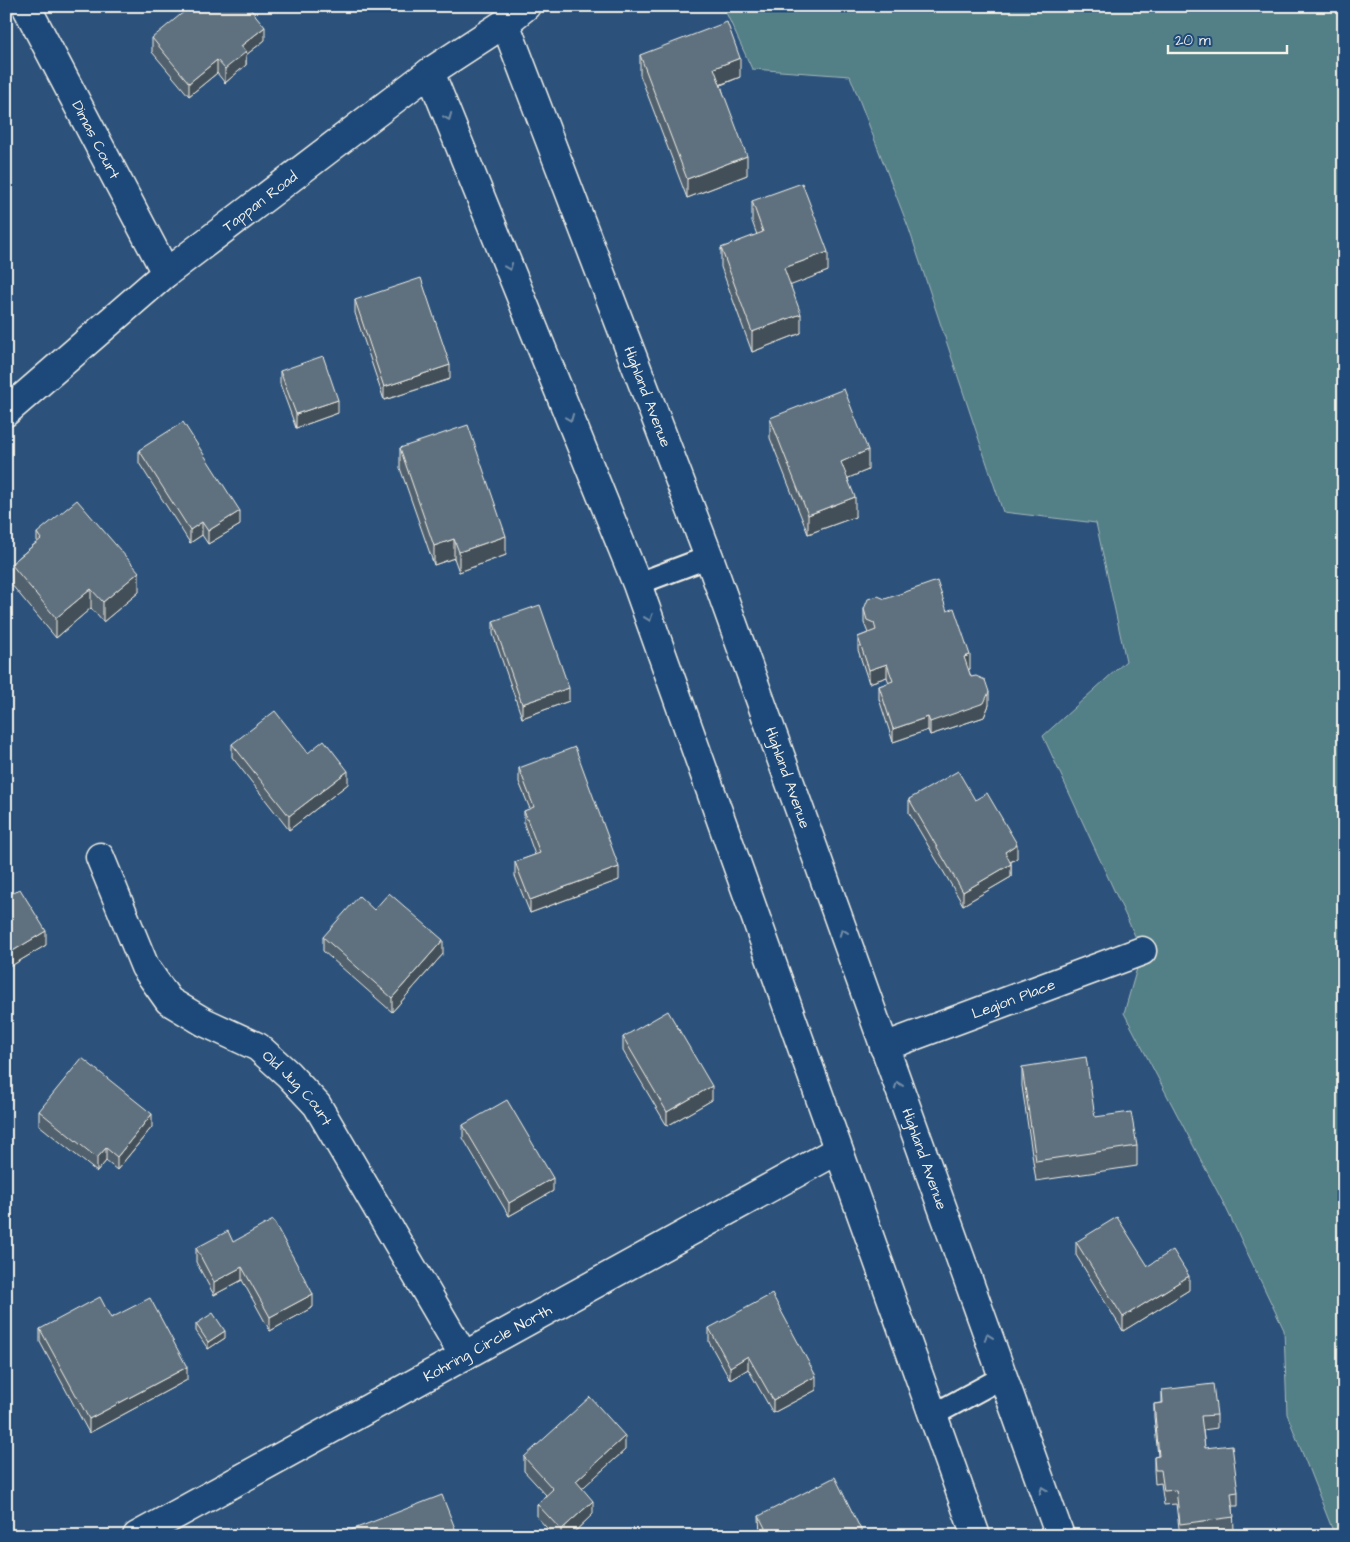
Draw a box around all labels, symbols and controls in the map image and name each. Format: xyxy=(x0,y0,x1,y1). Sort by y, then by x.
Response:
scale bar xyxy=(1168,22,1286,54)
text: 20 m xyxy=(1175,30,1211,51)
street label: Dimas Court xyxy=(67,97,125,183)
one-way arrow xyxy=(442,112,452,121)
street label: Tappan Road xyxy=(218,166,302,237)
one-way arrow xyxy=(502,262,513,271)
street label: Highland Avenue xyxy=(619,343,677,450)
one-way arrow xyxy=(563,413,574,422)
one-way arrow xyxy=(643,613,653,622)
street label: Highland Avenue xyxy=(760,724,816,831)
one-way arrow xyxy=(839,928,849,937)
street label: Legion Place xyxy=(969,974,1058,1024)
street label: Old Jug Court xyxy=(258,1045,338,1130)
one-way arrow xyxy=(894,1081,904,1090)
street label: Highland Avenue xyxy=(897,1105,953,1213)
street label: Kohring Circle North xyxy=(419,1299,556,1387)
one-way arrow xyxy=(984,1333,994,1342)
one-way arrow xyxy=(1039,1486,1049,1495)

